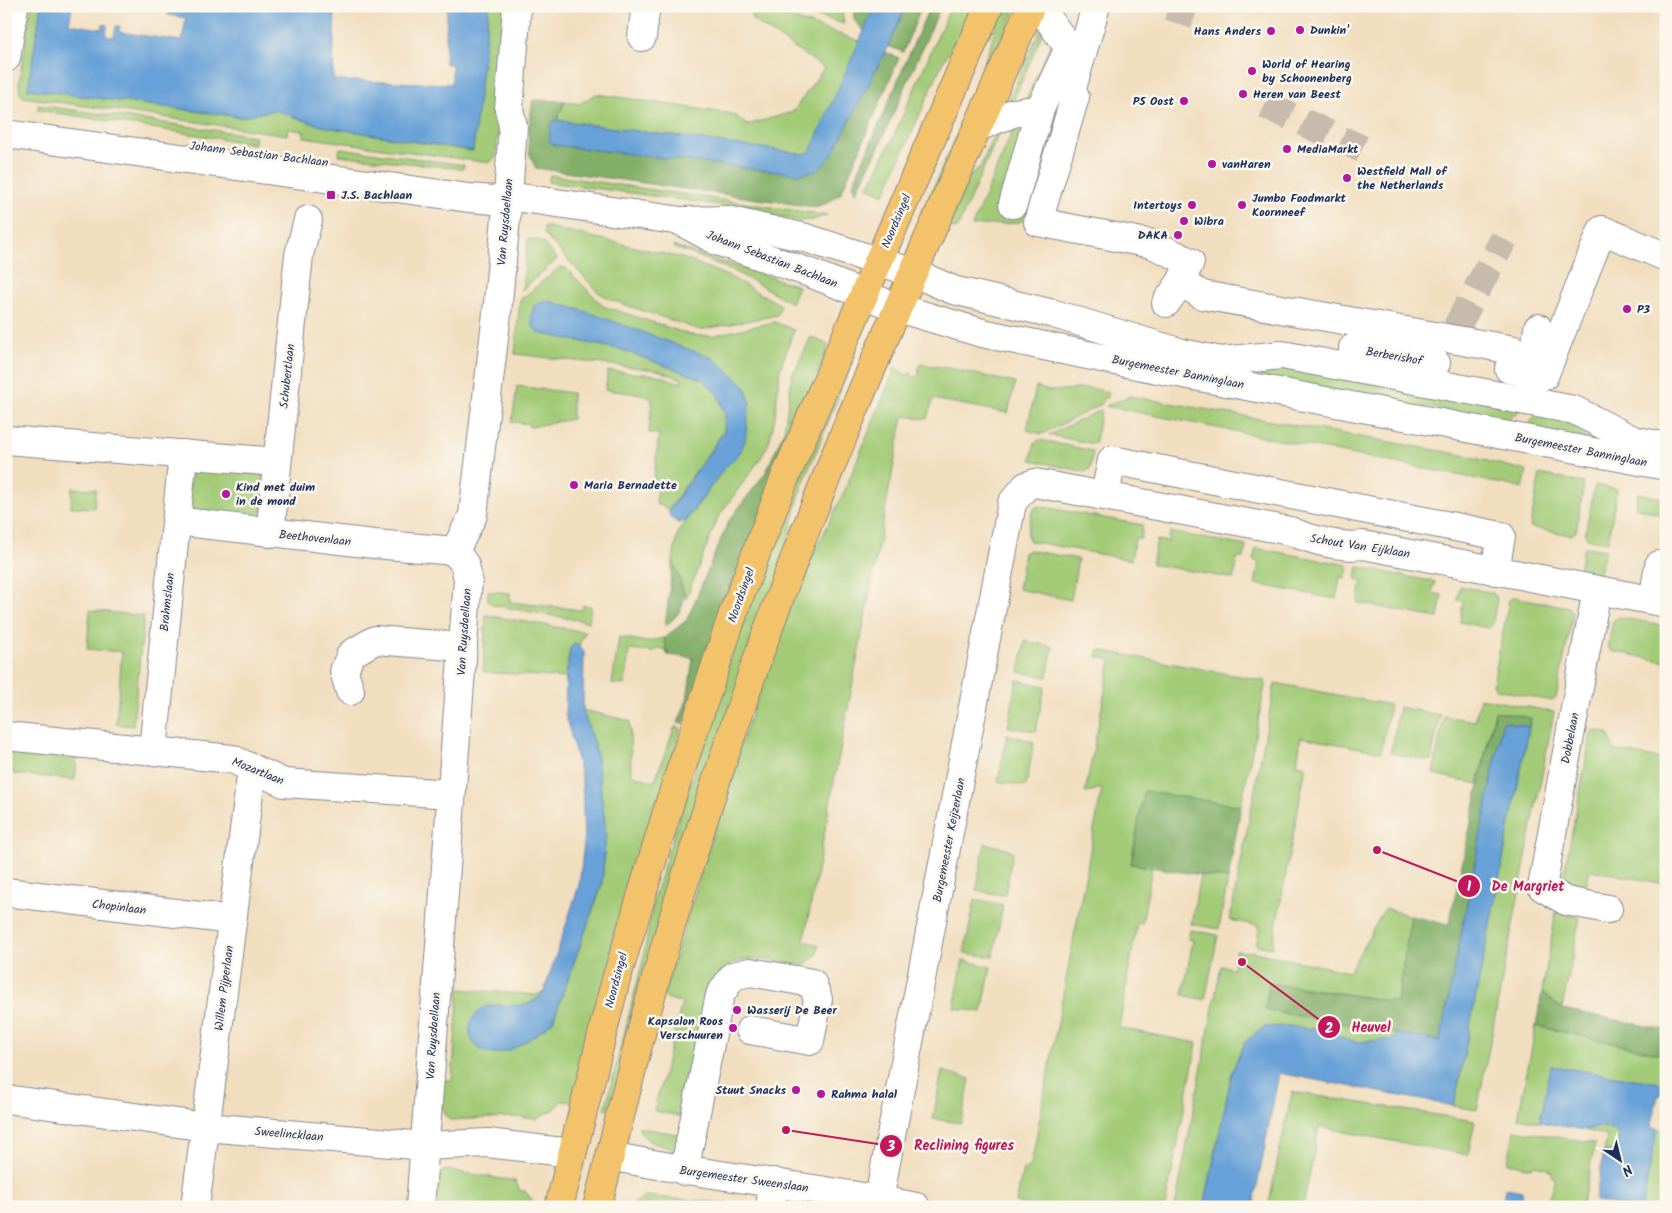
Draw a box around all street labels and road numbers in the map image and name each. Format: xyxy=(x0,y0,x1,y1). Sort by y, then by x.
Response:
street label: Johann Sebastian Bachlaan xyxy=(189,137,329,172)
street label: Van Ruysdaellaan xyxy=(492,178,519,266)
street label: Noordsingel xyxy=(877,191,916,251)
street label: Johann Sebastian Bachlaan xyxy=(703,226,840,293)
street label: Berberishof xyxy=(1364,342,1425,371)
street label: Schubertlaan xyxy=(275,343,300,409)
street label: Burgemeester Banninglaan xyxy=(1110,350,1246,395)
street label: Burgemeester Banninglaan xyxy=(1513,428,1649,473)
street label: Beethovenlaan xyxy=(278,525,352,552)
street label: Schout Van Eijklaan xyxy=(1308,529,1411,564)
street label: Noordsingel xyxy=(723,565,760,625)
street label: Brahmslaan xyxy=(155,572,180,632)
street label: Van Ruysdaellaan xyxy=(452,588,477,676)
street label: Dobbelaan xyxy=(1556,711,1585,765)
street label: Mozartlaan xyxy=(229,752,287,791)
street label: Burgemeester Keijzerlaan xyxy=(928,776,971,904)
street label: Chopinlaan xyxy=(91,895,147,920)
street label: Willem Pijperlaan xyxy=(210,944,239,1032)
street label: Noordsingel xyxy=(600,950,633,1010)
street label: Van Ruysdaellaan xyxy=(421,992,446,1080)
street label: Sweelincklaan xyxy=(254,1122,324,1147)
street label: Burgemeester Sweenslaan xyxy=(678,1161,810,1198)

